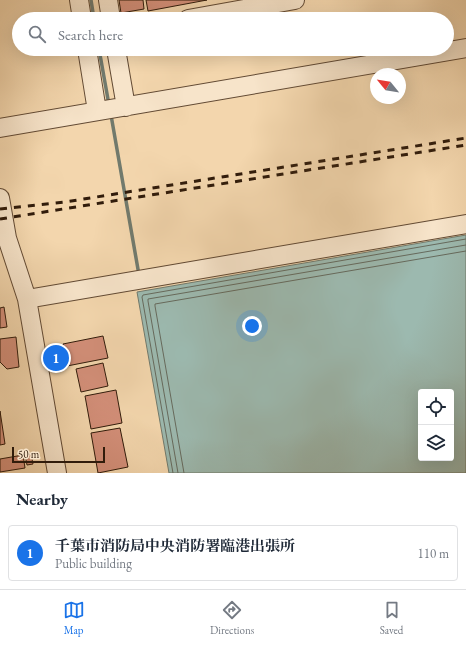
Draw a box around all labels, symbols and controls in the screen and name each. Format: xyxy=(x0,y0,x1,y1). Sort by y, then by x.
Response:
search box xyxy=(12,12,454,56)
icon: search xyxy=(26,23,48,45)
text: Search here xyxy=(58,25,123,44)
north arrow xyxy=(370,68,406,104)
your location xyxy=(242,316,262,336)
pin: 1 xyxy=(43,343,69,373)
map controls xyxy=(418,389,454,461)
button: locate xyxy=(418,389,454,425)
button: layers xyxy=(418,425,454,461)
scale bar xyxy=(12,445,105,464)
text: 50 m xyxy=(18,447,39,461)
text: Nearby xyxy=(16,488,68,510)
text: 千葉市消防局中央消防署臨港出張所 xyxy=(55,536,295,555)
text: 1 xyxy=(27,545,33,562)
text: 110 m xyxy=(418,545,449,562)
text: Public building xyxy=(55,555,132,572)
tab: Map xyxy=(63,599,85,637)
tab: Directions xyxy=(210,599,254,637)
tab: Saved xyxy=(380,599,403,637)

